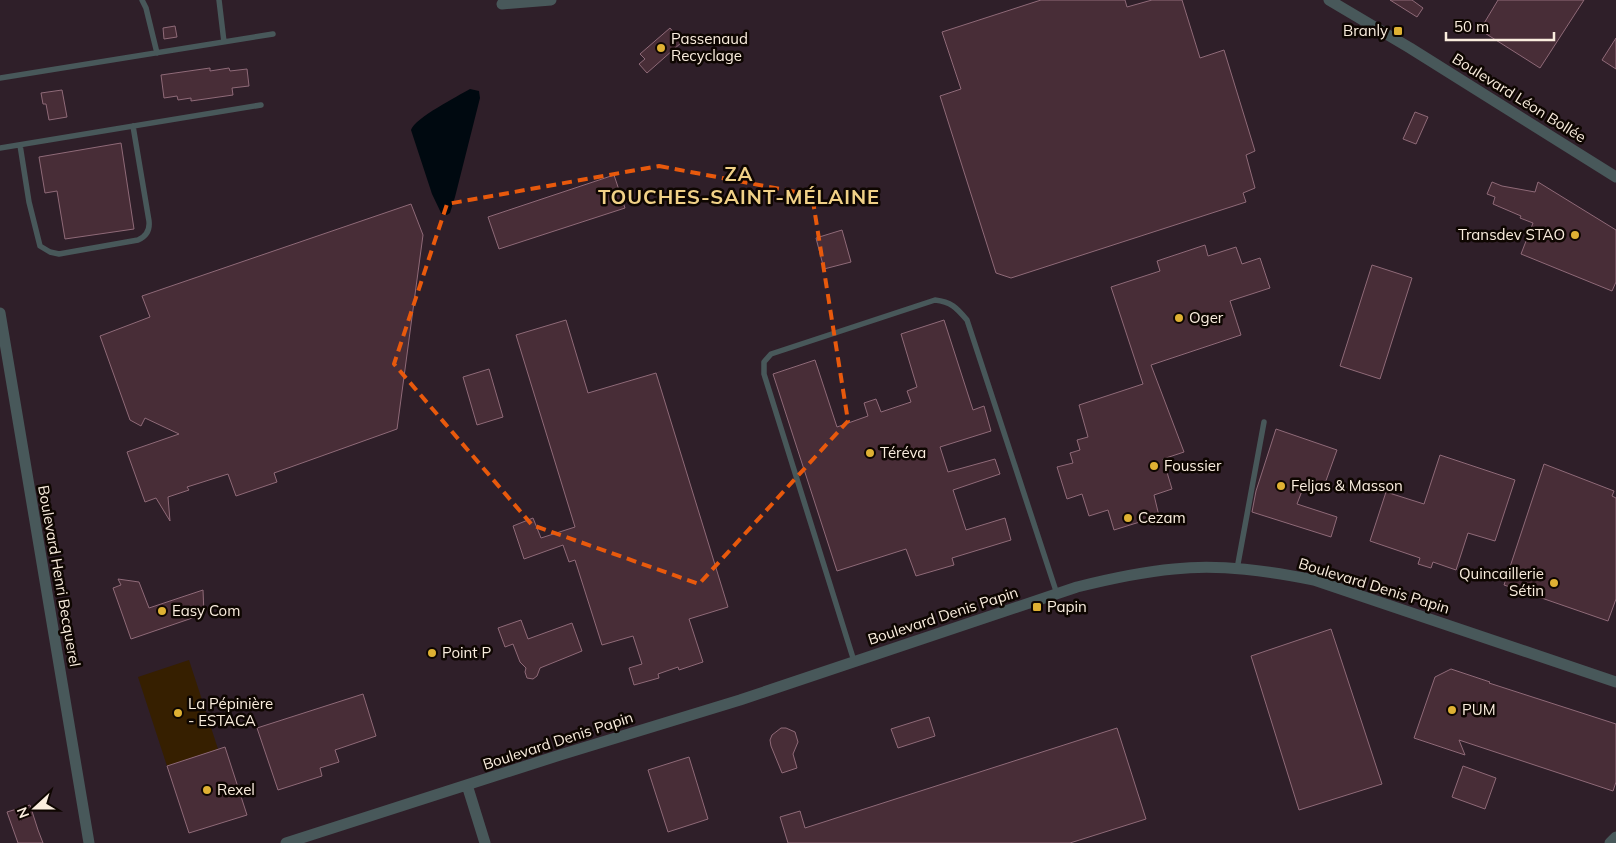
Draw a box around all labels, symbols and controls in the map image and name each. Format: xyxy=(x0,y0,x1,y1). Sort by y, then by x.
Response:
scale bar xyxy=(1446,10,1554,42)
text: 50 m xyxy=(1454,17,1489,36)
place label: Branly xyxy=(1343,21,1388,40)
marker: Branly xyxy=(1392,25,1404,37)
place label: Passenaud Recyclage xyxy=(671,29,748,65)
marker: Passenaud Recyclage xyxy=(655,42,667,54)
street label: Boulevard Léon Bollée xyxy=(1449,49,1590,146)
district label: ZA TOUCHES-SAINT-MÉLAINE xyxy=(598,161,880,209)
place label: Transdev STAO xyxy=(1458,225,1565,244)
marker: Transdev STAO xyxy=(1569,229,1581,241)
place label: Oger xyxy=(1189,308,1224,327)
marker: Oger xyxy=(1173,312,1185,324)
place label: Téréva xyxy=(880,443,926,462)
marker: Téréva xyxy=(864,447,876,459)
place label: Foussier xyxy=(1164,456,1222,475)
marker: Foussier xyxy=(1148,460,1160,472)
place label: Feljas & Masson xyxy=(1291,476,1403,495)
marker: Feljas & Masson xyxy=(1275,480,1287,492)
street label: Boulevard Henri Becquerel xyxy=(34,484,85,668)
place label: Cezam xyxy=(1138,508,1186,527)
marker: Cezam xyxy=(1122,512,1134,524)
street label: Boulevard Denis Papin xyxy=(1296,553,1452,618)
place label: Quincaillerie Sétin xyxy=(1459,564,1544,600)
marker: Quincaillerie Sétin xyxy=(1548,577,1560,589)
street label: Boulevard Denis Papin xyxy=(865,582,1020,649)
place label: Papin xyxy=(1047,597,1087,616)
place label: Easy Com xyxy=(172,601,240,620)
marker: Papin xyxy=(1031,601,1043,613)
marker: Easy Com xyxy=(156,605,168,617)
place label: Point P xyxy=(442,643,492,662)
marker: Point P xyxy=(426,647,438,659)
place label: La Pépinière - ESTACA xyxy=(188,694,273,730)
place label: PUM xyxy=(1462,700,1496,719)
marker: PUM xyxy=(1446,704,1458,716)
marker: La Pépinière - ESTACA xyxy=(172,707,184,719)
street label: Boulevard Denis Papin xyxy=(480,707,635,774)
place label: Rexel xyxy=(217,780,255,799)
north arrow xyxy=(10,783,60,833)
marker: Rexel xyxy=(201,784,213,796)
text: N xyxy=(13,804,33,821)

